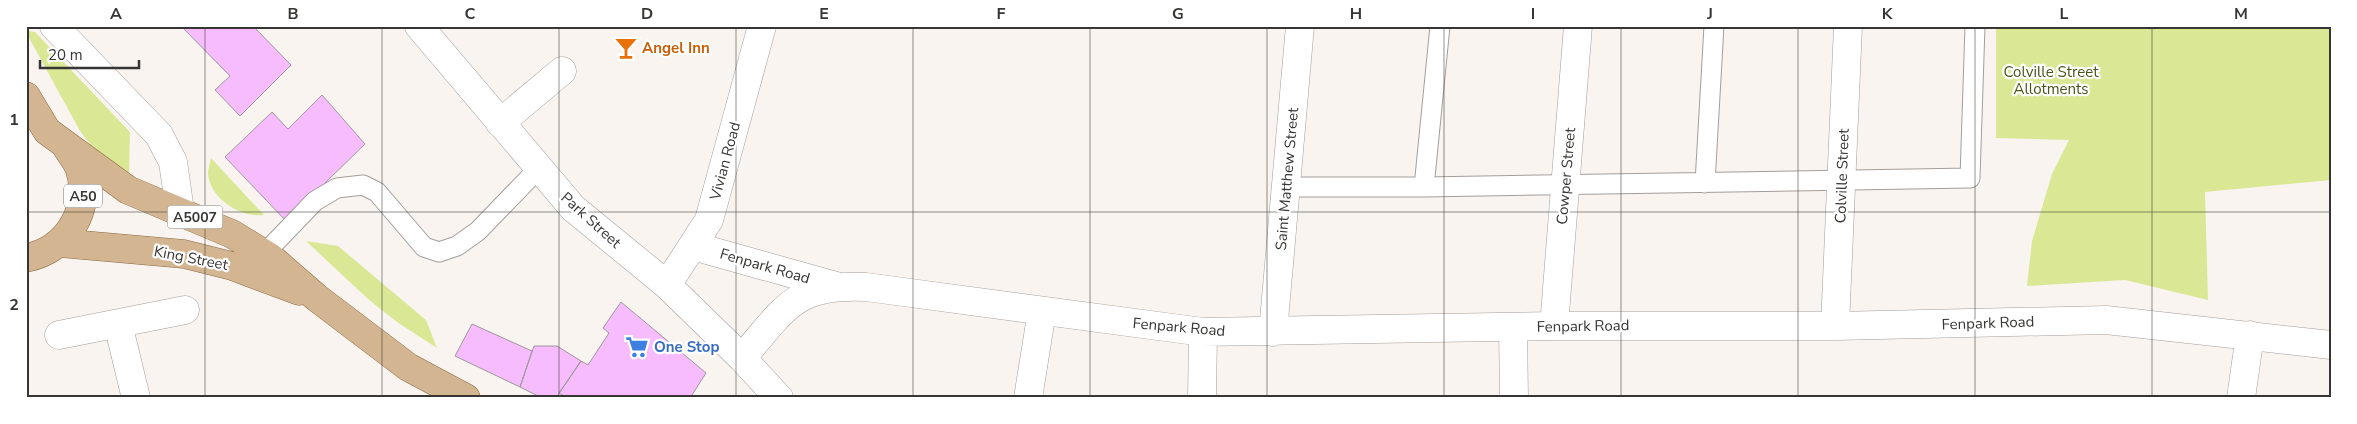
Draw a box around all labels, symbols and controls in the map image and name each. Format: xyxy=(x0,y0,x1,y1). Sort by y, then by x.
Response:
text: A xyxy=(110,3,122,25)
text: B xyxy=(287,3,299,25)
text: C xyxy=(465,3,476,25)
text: D xyxy=(641,3,653,25)
text: E xyxy=(819,3,829,25)
text: F xyxy=(997,3,1006,25)
text: G xyxy=(1172,3,1184,25)
text: H xyxy=(1350,3,1362,25)
text: I xyxy=(1531,3,1535,25)
text: J xyxy=(1706,3,1713,25)
text: K xyxy=(1882,3,1894,25)
text: L xyxy=(2060,3,2069,25)
text: M xyxy=(2234,3,2248,25)
bar icon: Angel Inn xyxy=(613,35,639,61)
scale bar xyxy=(40,38,139,70)
place label: Angel Inn xyxy=(642,38,710,58)
text: 20 m xyxy=(48,45,83,65)
park label: Colville Street Allotments xyxy=(2004,62,2099,99)
street label: Saint Matthew Street xyxy=(1271,106,1303,251)
text: 1 xyxy=(9,109,19,131)
street label: Vivian Road xyxy=(705,120,745,203)
street label: Cowper Street xyxy=(1552,126,1580,225)
street label: Colville Street xyxy=(1830,127,1854,224)
road number: A50 xyxy=(64,185,102,208)
street label: Park Street xyxy=(557,188,626,253)
road number: A5007 xyxy=(168,206,222,228)
street label: King Street xyxy=(152,241,230,275)
street label: Fenpark Road xyxy=(718,244,812,288)
text: 2 xyxy=(9,294,19,316)
street label: Fenpark Road xyxy=(1941,311,2035,335)
street label: Fenpark Road xyxy=(1132,313,1226,341)
street label: Fenpark Road xyxy=(1536,315,1630,337)
supermarket icon: One Stop xyxy=(624,334,650,360)
place label: One Stop xyxy=(654,337,719,357)

